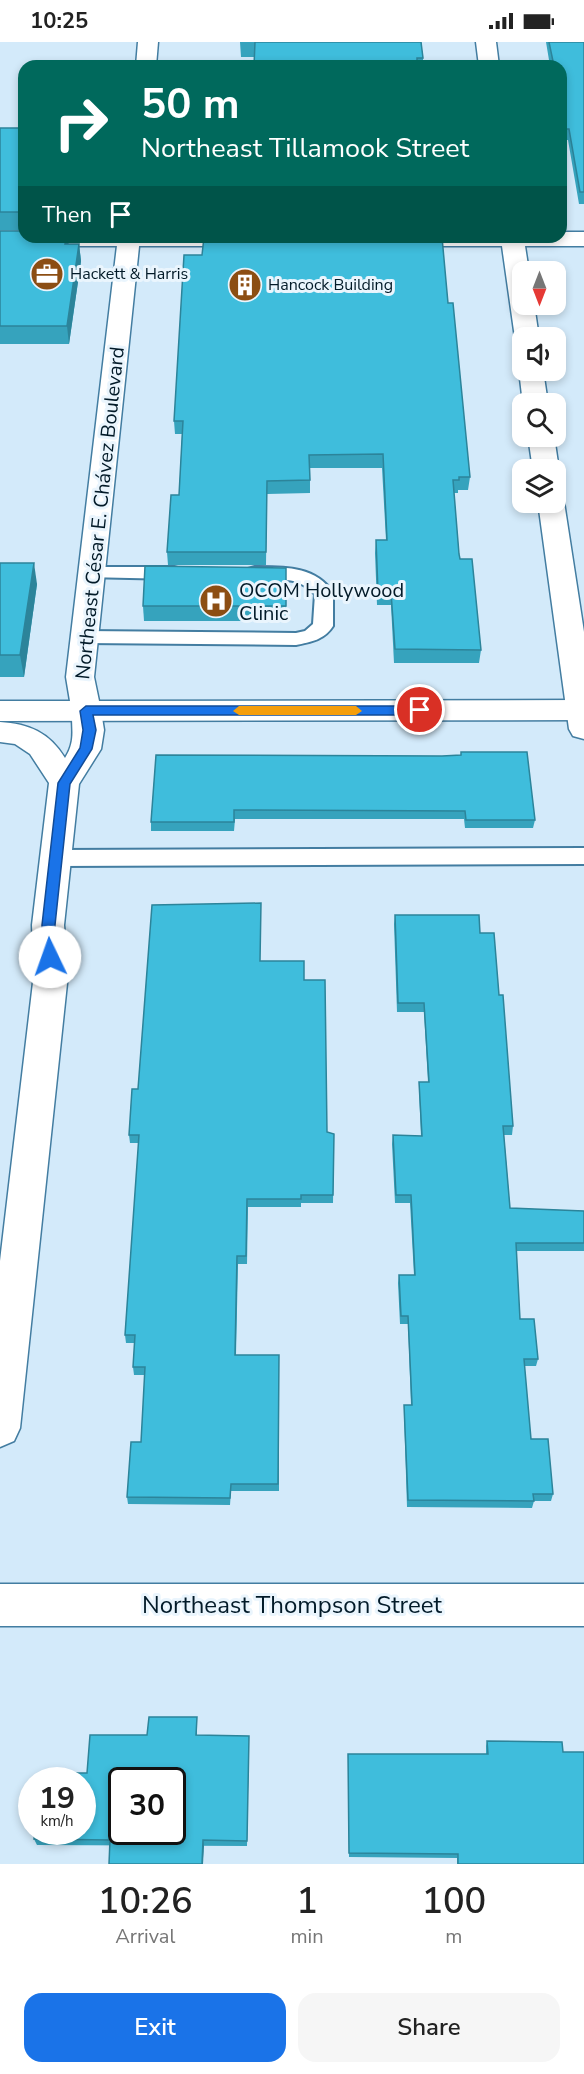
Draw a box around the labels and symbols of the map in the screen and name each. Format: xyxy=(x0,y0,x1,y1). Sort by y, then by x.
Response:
office icon: Hackett & Harris xyxy=(29,256,65,292)
north arrow xyxy=(512,261,566,315)
place label: Hackett & Harris xyxy=(70,263,188,285)
building icon: Hancock Building xyxy=(227,267,263,303)
place label: Hancock Building xyxy=(268,274,393,296)
street label: Northeast César E. Chávez Boulevard xyxy=(69,345,131,681)
place label: OCOM Hollywood Clinic xyxy=(239,577,404,627)
hospital icon: OCOM Hollywood Clinic xyxy=(198,583,234,619)
pin xyxy=(394,684,445,735)
position arrow xyxy=(18,925,82,989)
street label: Northeast Thompson Street xyxy=(142,1589,443,1621)
speed limit sign: 30 xyxy=(108,1767,186,1845)

